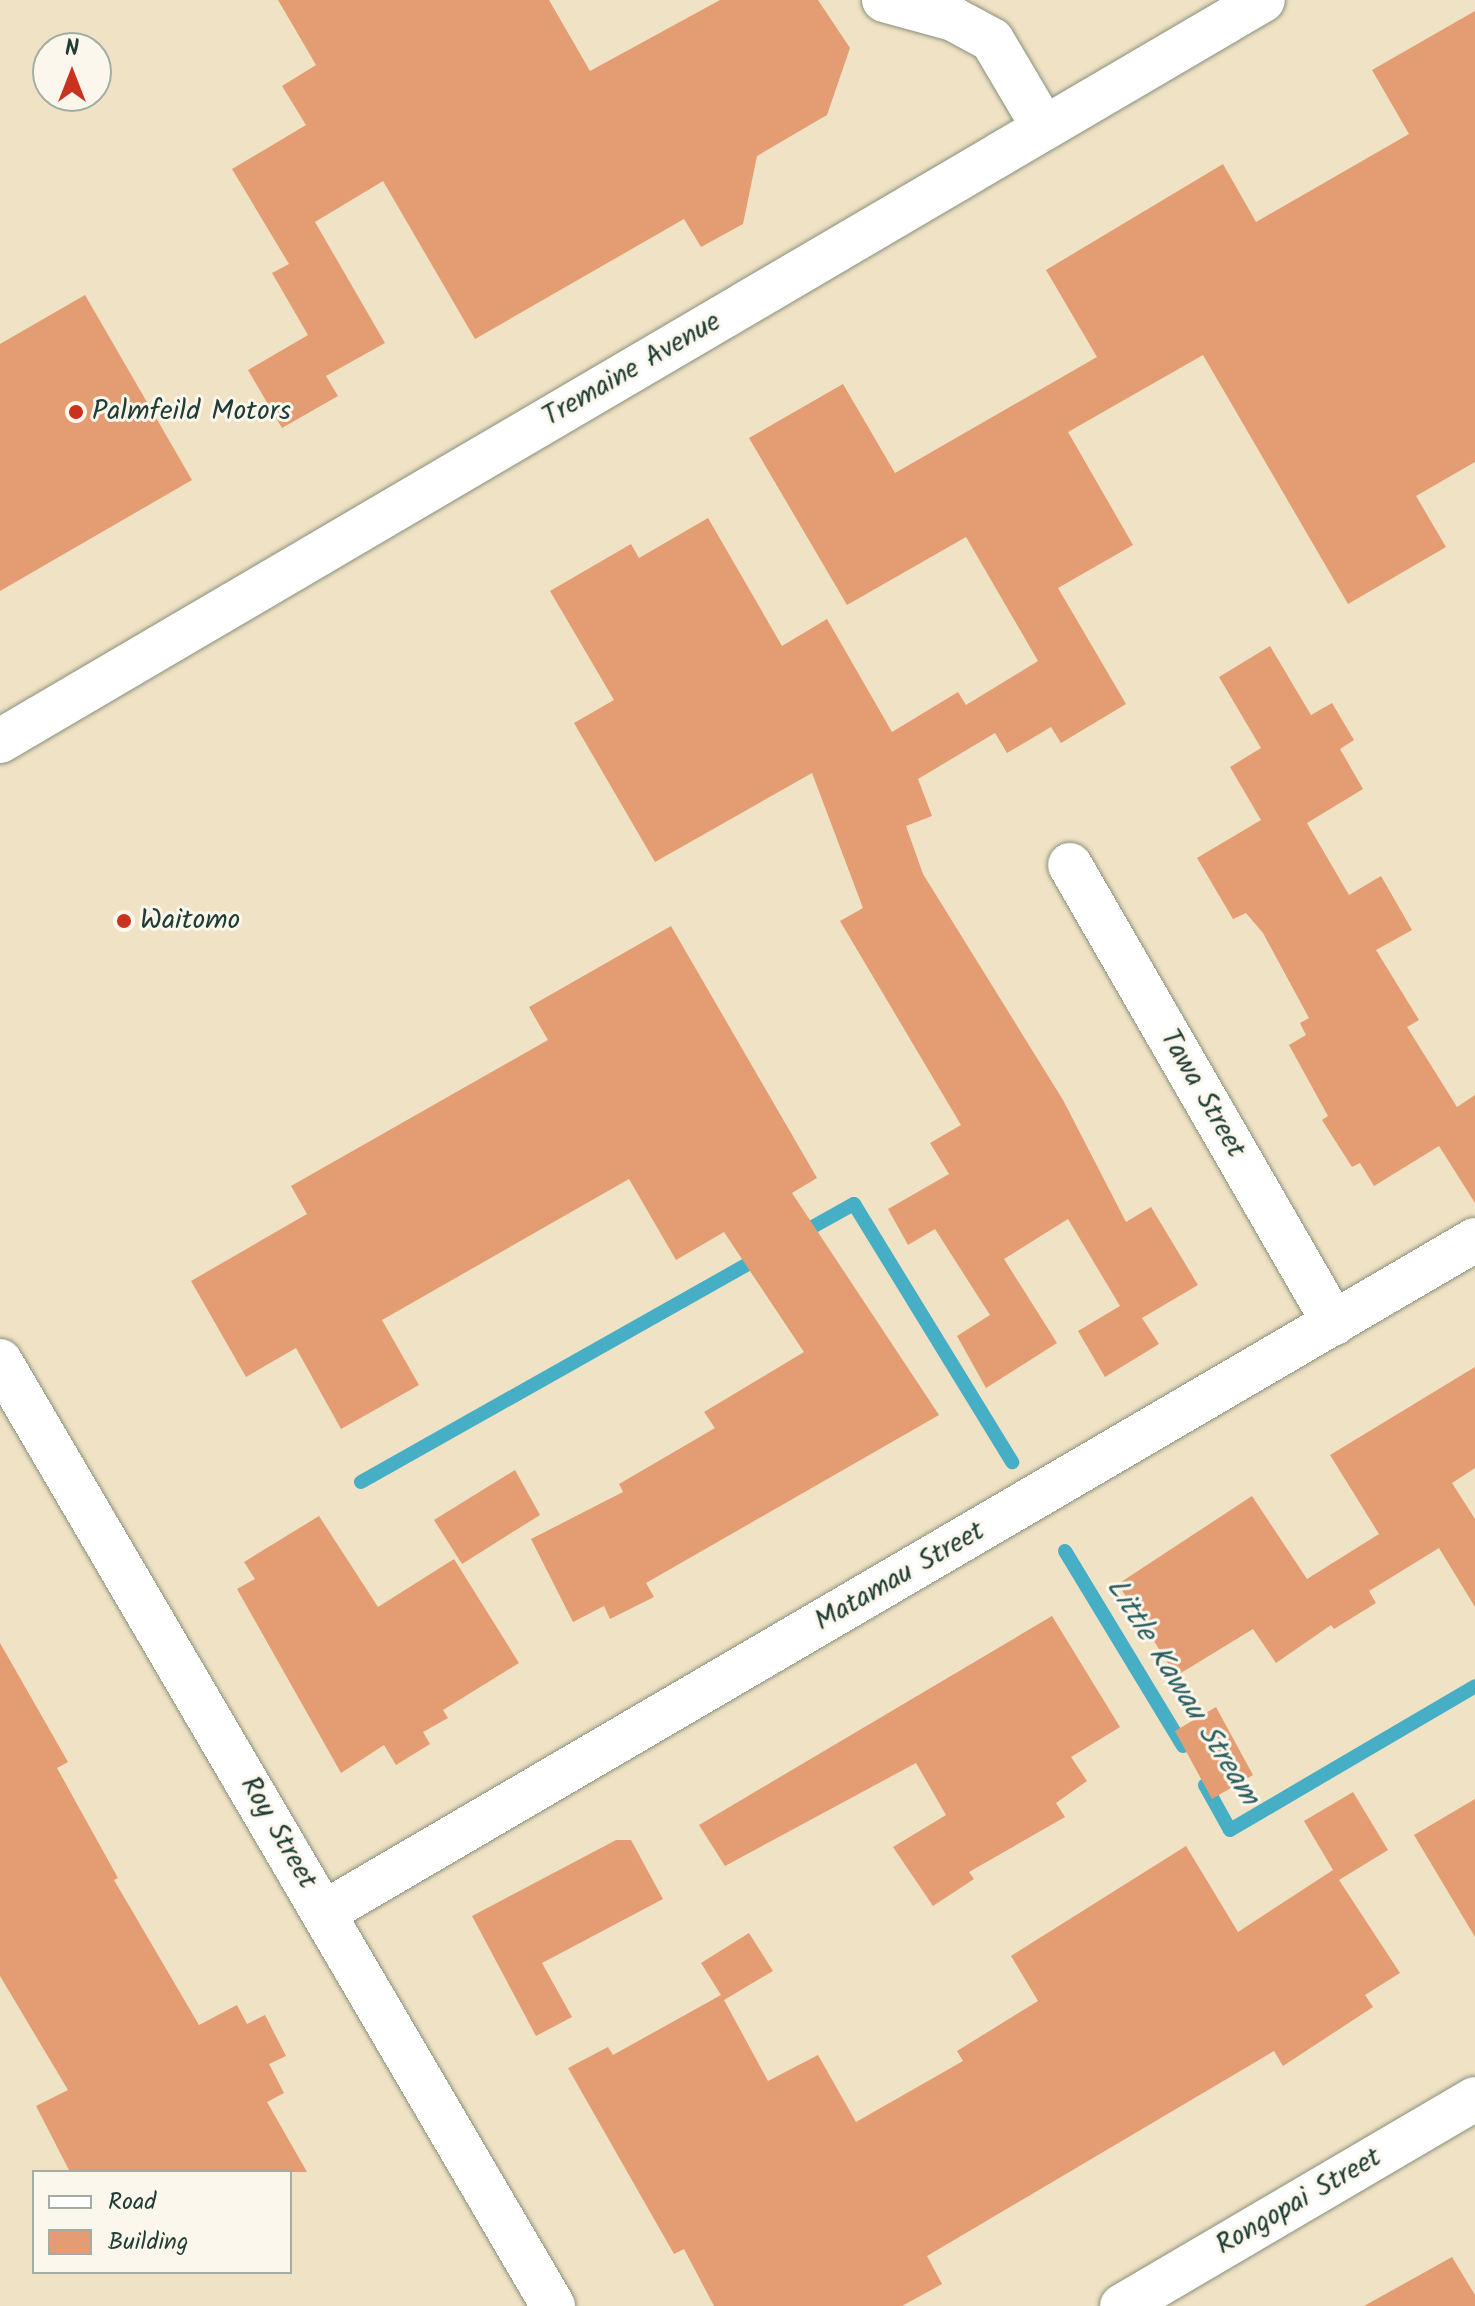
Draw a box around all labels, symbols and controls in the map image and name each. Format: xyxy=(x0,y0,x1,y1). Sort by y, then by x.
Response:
north arrow xyxy=(32,32,112,112)
text: N xyxy=(65,32,79,67)
street label: Tremaine Avenue xyxy=(537,305,727,435)
place label: Palmfeild Motors xyxy=(92,395,291,429)
marker: Palmfeild Motors xyxy=(67,403,85,421)
place label: Waitomo xyxy=(140,904,240,938)
marker: Waitomo xyxy=(115,912,133,930)
street label: Tawa Street xyxy=(1152,1024,1252,1164)
street label: Matamau Street xyxy=(809,1515,991,1639)
water label: Little Kawau Stream xyxy=(1098,1572,1266,1812)
street label: Roy Street xyxy=(232,1771,324,1895)
street label: Rongopai Street xyxy=(1210,2141,1388,2263)
legend xyxy=(32,2170,292,2274)
text: Road xyxy=(108,2183,156,2222)
text: Building xyxy=(108,2223,188,2262)

